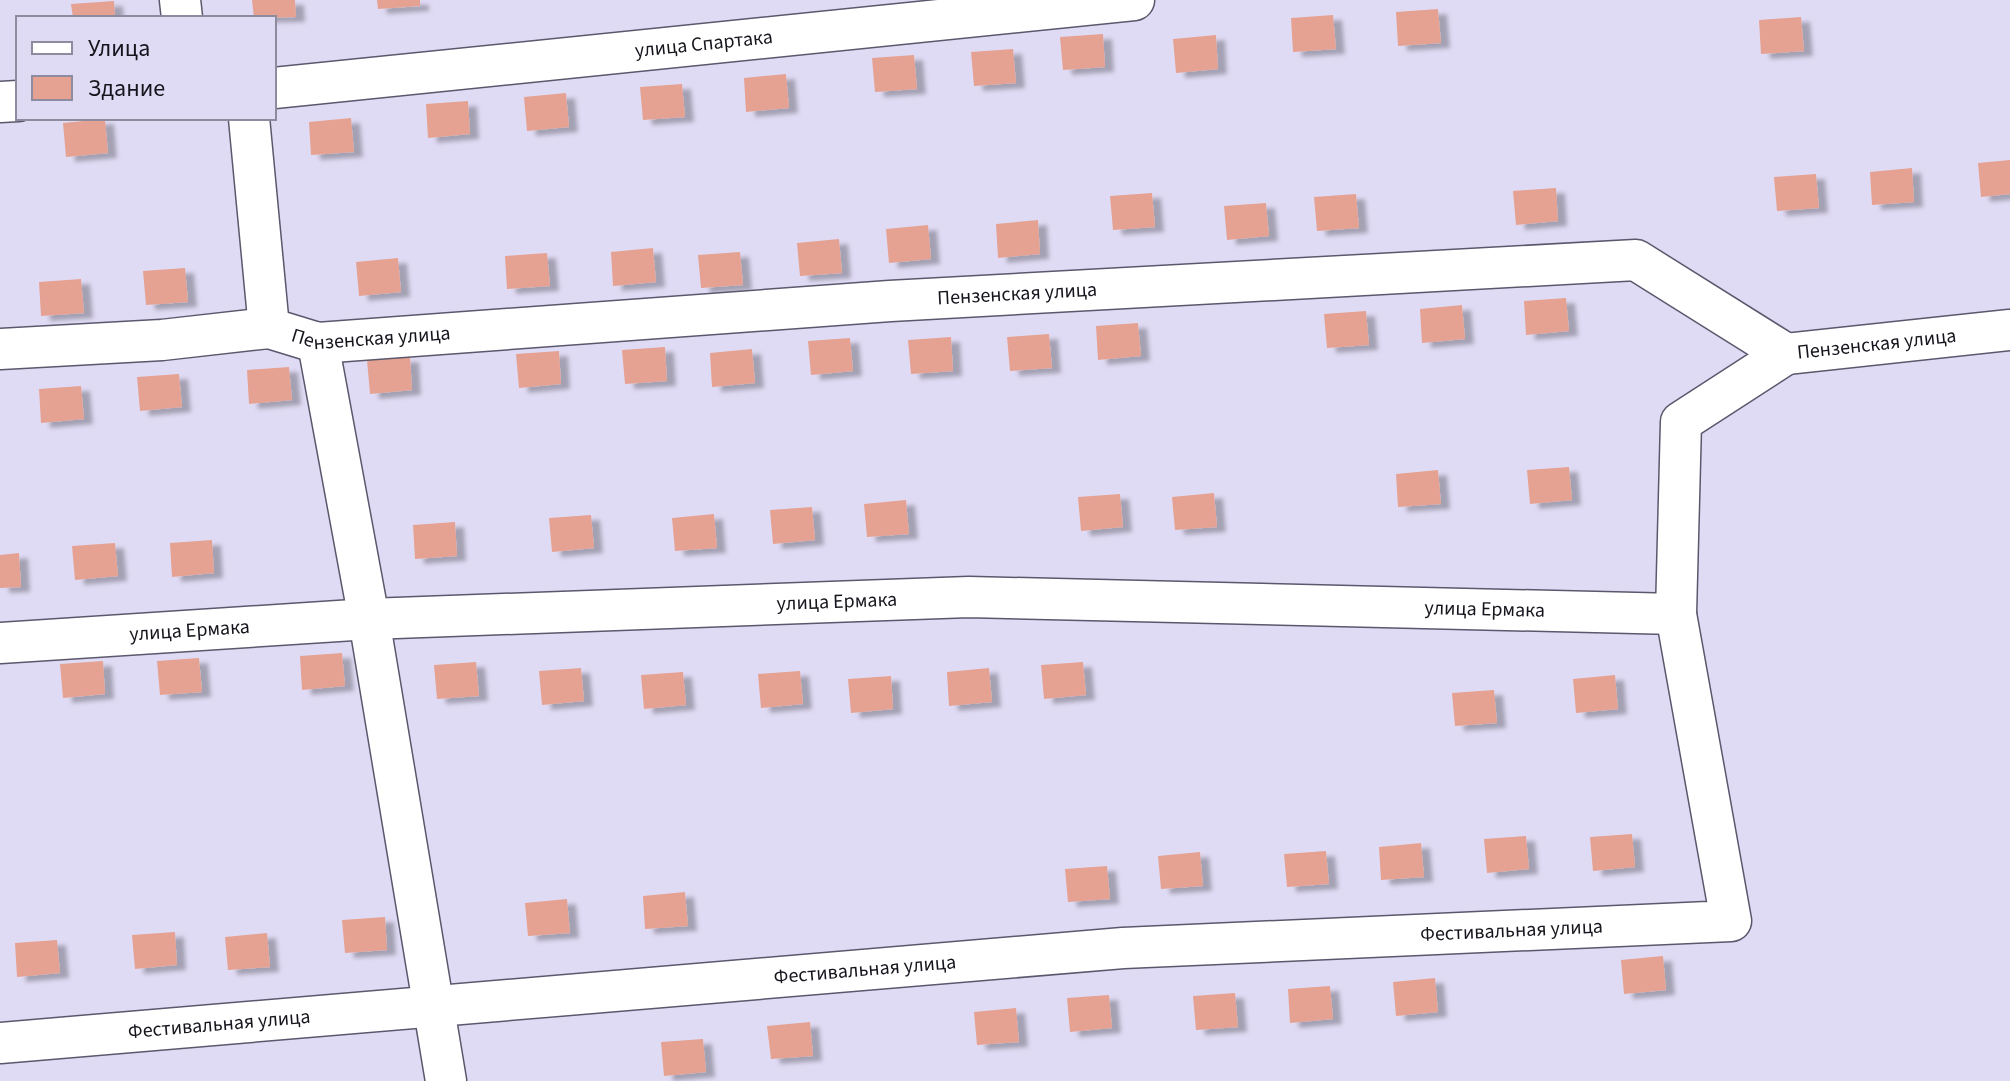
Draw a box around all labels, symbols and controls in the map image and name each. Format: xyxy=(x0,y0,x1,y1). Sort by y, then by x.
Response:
legend xyxy=(16,16,276,120)
street label: улица Спартака xyxy=(633,23,774,65)
text: Улица xyxy=(88,31,150,66)
text: Здание xyxy=(88,71,165,106)
street label: Пензенская улица xyxy=(936,276,1098,312)
street label: Пензенская улица xyxy=(288,319,452,357)
street label: Пензенская улица xyxy=(1796,322,1958,367)
street label: улица Ермака xyxy=(776,586,898,618)
street label: улица Ермака xyxy=(1424,594,1545,625)
street label: улица Ермака xyxy=(128,613,251,649)
street label: Фестивальная улица xyxy=(1420,913,1604,949)
street label: Фестивальная улица xyxy=(773,948,957,991)
street label: Фестивальная улица xyxy=(127,1003,311,1046)

